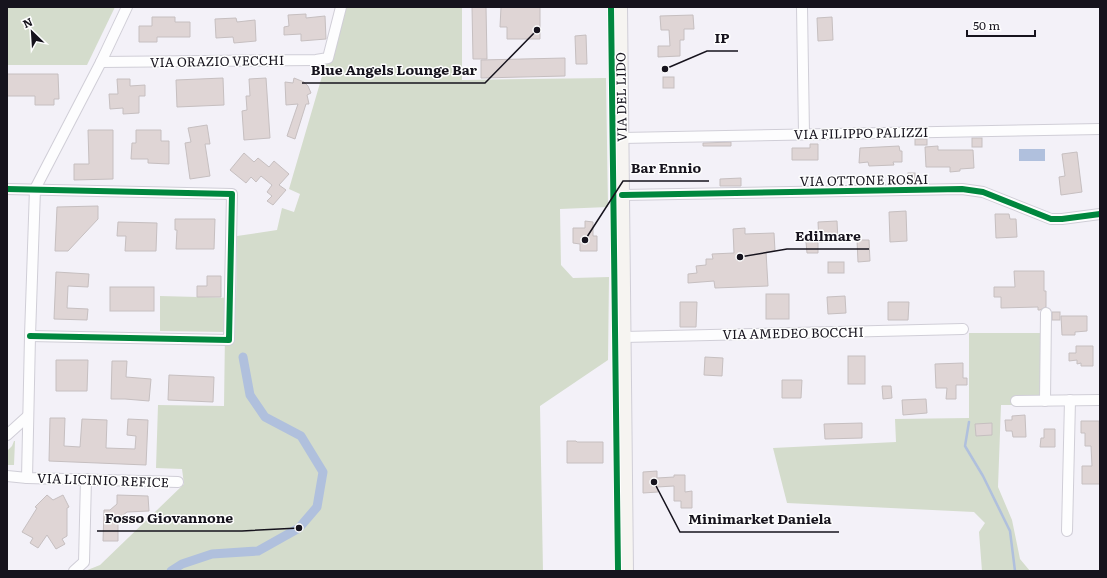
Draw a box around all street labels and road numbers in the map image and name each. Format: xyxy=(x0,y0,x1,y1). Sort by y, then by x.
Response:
street label: VIA ORAZIO VECCHI xyxy=(150,50,284,71)
street label: VIA DEL LIDO xyxy=(610,52,631,142)
street label: VIA FILIPPO PALIZZI xyxy=(793,122,929,143)
street label: VIA OTTONE ROSAI xyxy=(800,169,928,190)
street label: VIA AMEDEO BOCCHI xyxy=(722,322,864,343)
street label: VIA LICINIO REFICE xyxy=(37,468,169,491)

